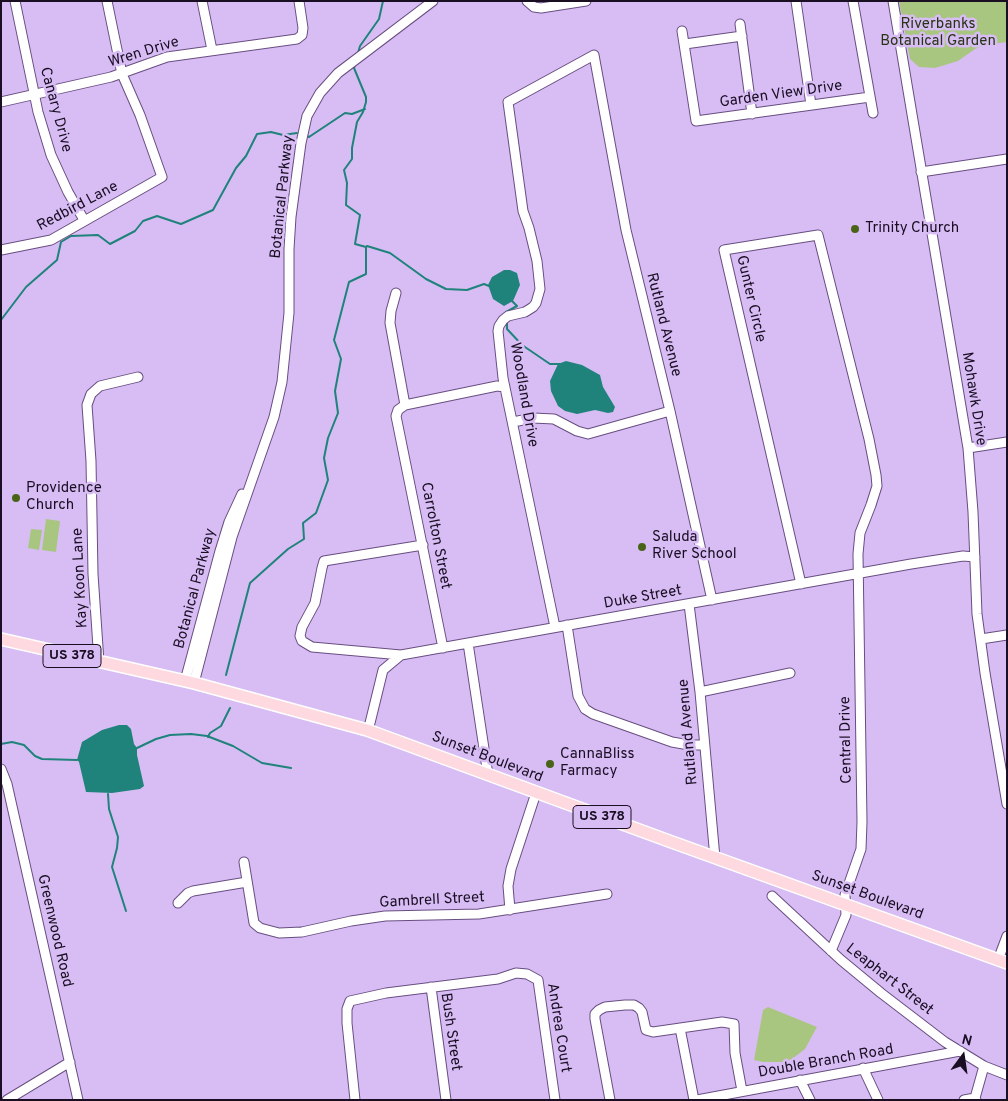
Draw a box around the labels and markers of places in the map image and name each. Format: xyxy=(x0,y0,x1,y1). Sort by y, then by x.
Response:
place label: Trinity Church xyxy=(865,220,959,238)
marker: Trinity Church xyxy=(849,223,861,235)
place label: Providence Church xyxy=(26,480,102,515)
marker: Providence Church xyxy=(10,492,22,504)
place label: Saluda River School xyxy=(652,529,737,564)
marker: Saluda River School xyxy=(636,541,648,553)
place label: CannaBliss Farmacy xyxy=(560,746,634,781)
marker: CannaBliss Farmacy xyxy=(544,758,556,770)

